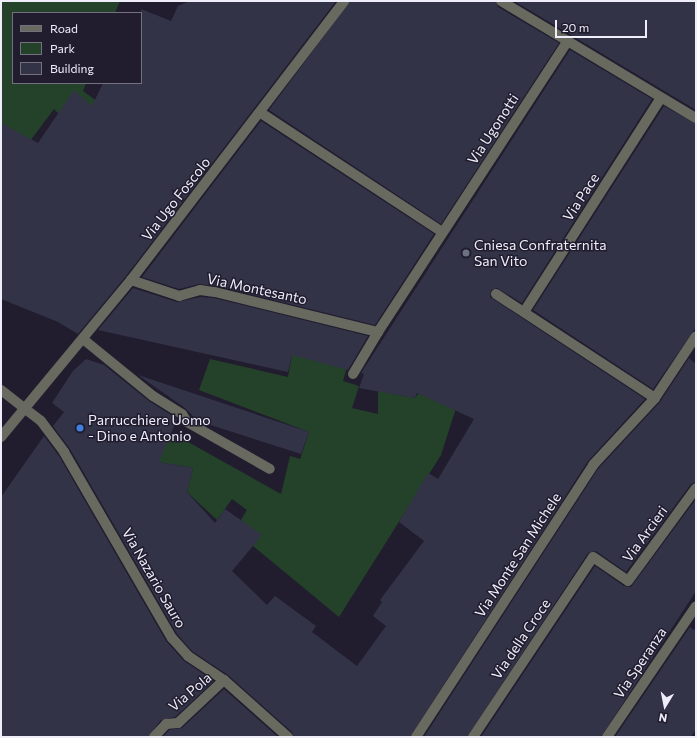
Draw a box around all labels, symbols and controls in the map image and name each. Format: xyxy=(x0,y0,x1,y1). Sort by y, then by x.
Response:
legend xyxy=(12,12,142,84)
scale bar xyxy=(557,12,649,38)
text: 20 m xyxy=(562,20,589,34)
text: Road xyxy=(50,21,78,35)
text: Park xyxy=(50,41,75,55)
text: Building xyxy=(50,61,94,75)
street label: Via Ugonotti xyxy=(464,91,522,167)
street label: Via Ugo Foscolo xyxy=(138,154,214,244)
street label: Via Pace xyxy=(559,170,603,224)
place label: Cniesa Confraternita San Vito xyxy=(474,237,607,270)
marker: Cniesa Confraternita San Vito xyxy=(461,248,471,258)
street label: Via Montesanto xyxy=(206,270,308,308)
place label: Parrucchiere Uomo - Dino e Antonio xyxy=(88,412,211,444)
marker: Parrucchiere Uomo - Dino e Antonio xyxy=(75,423,85,433)
street label: Via Monte San Michele xyxy=(471,490,565,620)
street label: Via Arcieri xyxy=(619,503,671,565)
street label: Via Nazario Sauro xyxy=(119,525,189,631)
street label: Via della Croce xyxy=(488,596,554,682)
street label: Via Speranza xyxy=(610,624,670,702)
street label: Via Pola xyxy=(165,669,215,715)
north arrow xyxy=(645,686,685,726)
text: N xyxy=(658,711,668,725)

